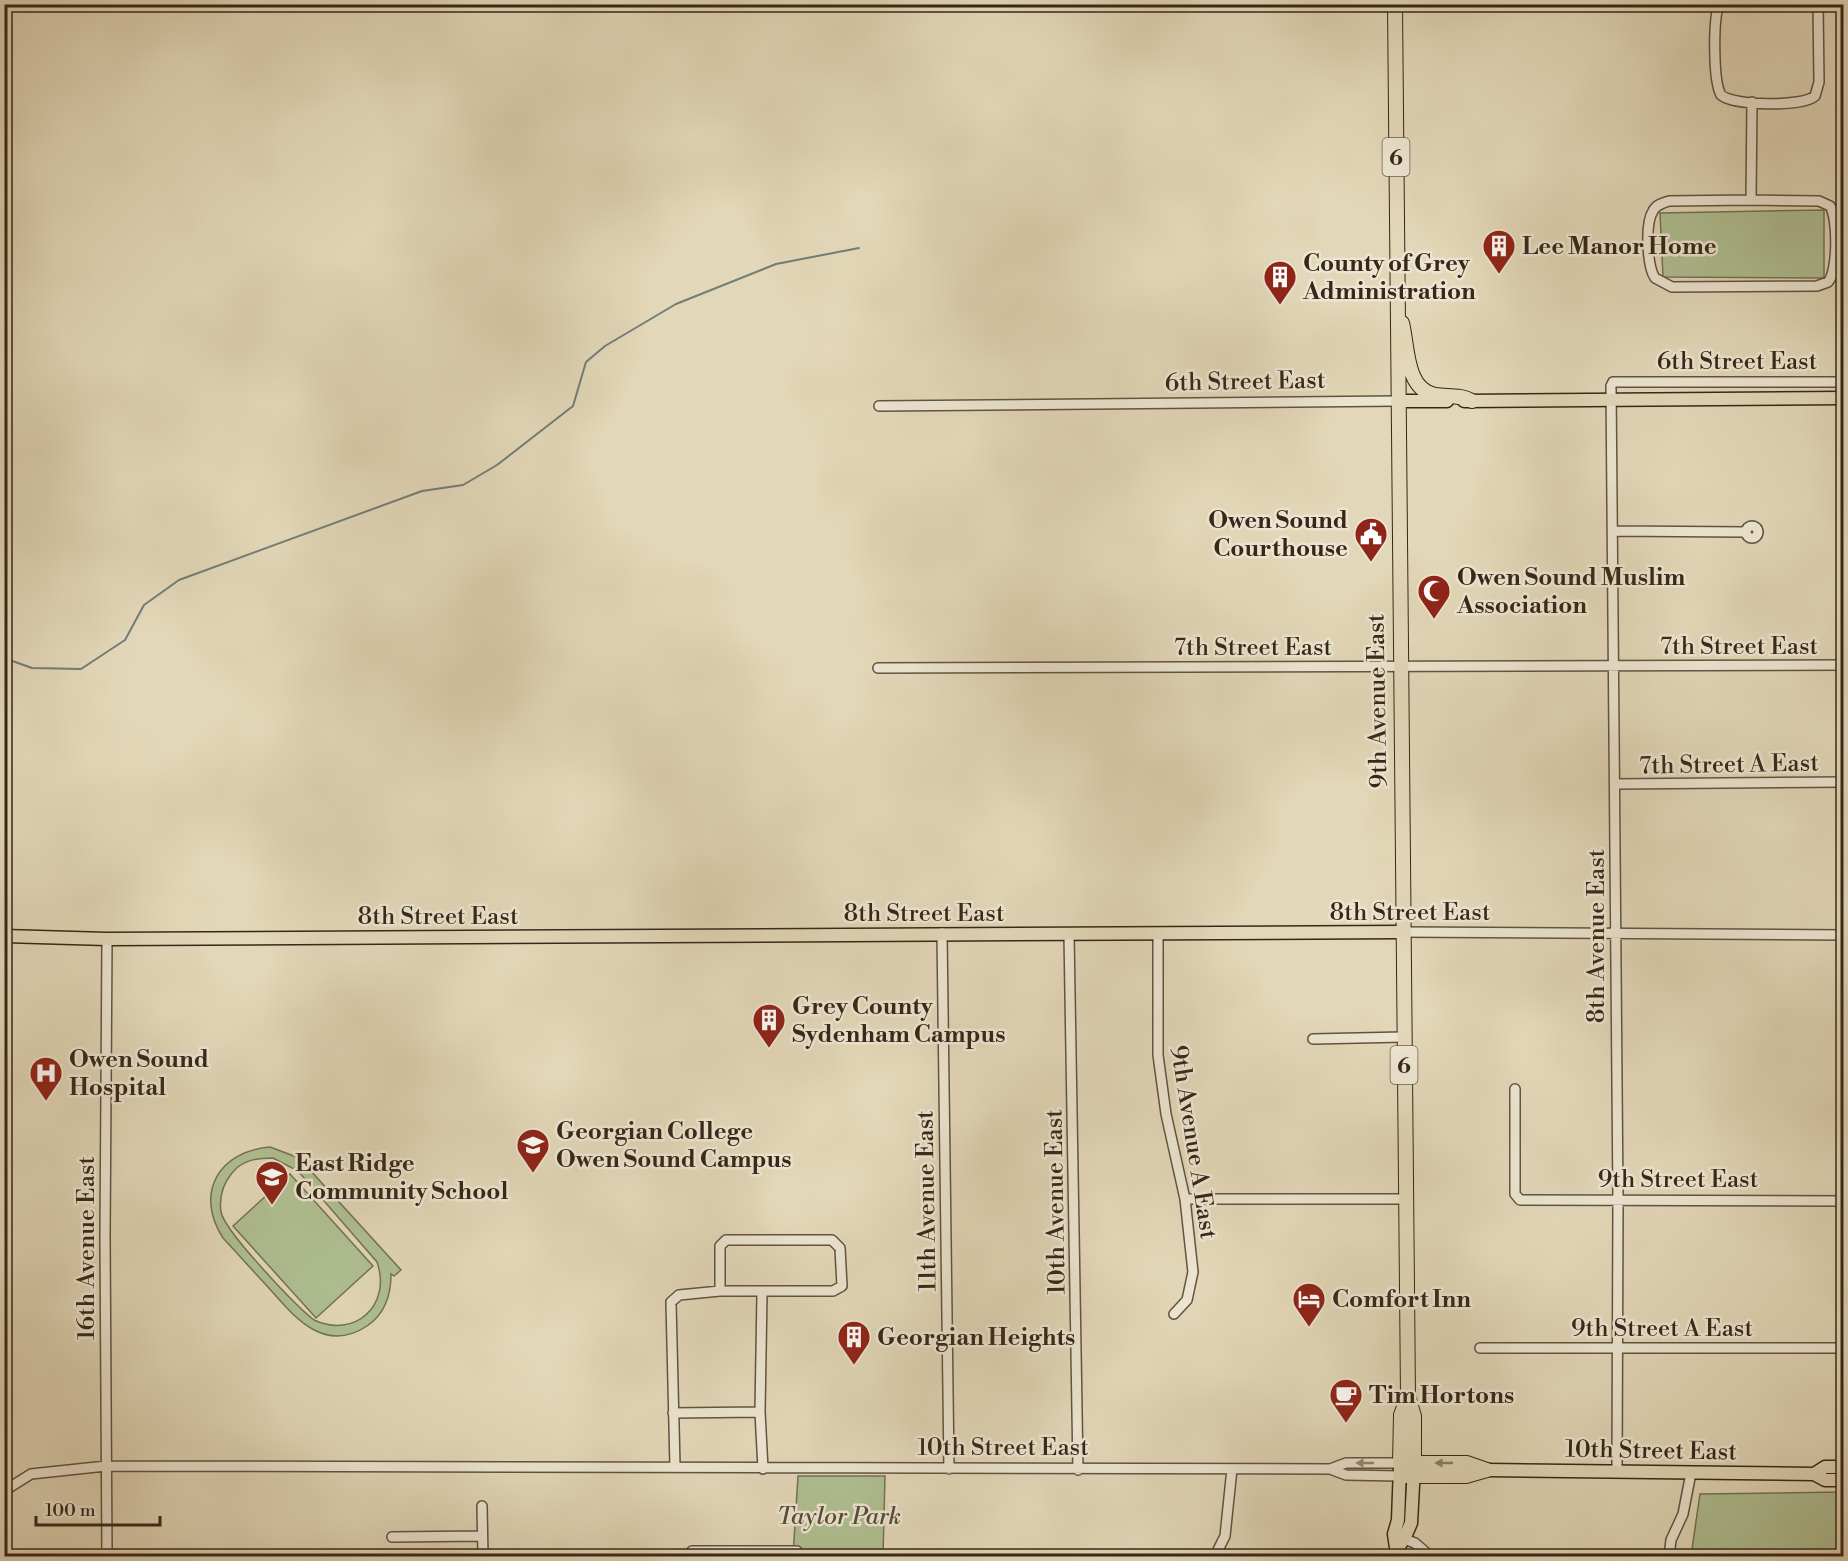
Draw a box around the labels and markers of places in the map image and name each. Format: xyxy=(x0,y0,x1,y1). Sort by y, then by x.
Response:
building icon: Lee Manor Home xyxy=(1481,228,1517,275)
place label: Lee Manor Home xyxy=(1522,232,1717,262)
place label: County of Grey Administration xyxy=(1302,249,1476,307)
building icon: County of Grey Administration xyxy=(1262,259,1298,306)
place label: Owen Sound Courthouse xyxy=(1208,506,1348,564)
public building icon: Owen Sound Courthouse xyxy=(1353,516,1389,563)
place label: Owen Sound Muslim Association xyxy=(1456,563,1686,621)
mosque icon: Owen Sound Muslim Association xyxy=(1416,573,1452,620)
place label: Grey County Sydenham Campus xyxy=(792,992,1006,1050)
building icon: Grey County Sydenham Campus xyxy=(751,1002,787,1049)
place label: Owen Sound Hospital xyxy=(69,1045,209,1103)
hospital icon: Owen Sound Hospital xyxy=(28,1055,64,1102)
place label: Georgian College Owen Sound Campus xyxy=(556,1117,792,1175)
school or university icon: Georgian College Owen Sound Campus xyxy=(515,1127,551,1174)
place label: East Ridge Community School xyxy=(295,1149,508,1207)
school or university icon: East Ridge Community School xyxy=(254,1159,290,1206)
hotel icon: Comfort Inn xyxy=(1291,1281,1327,1328)
place label: Comfort Inn xyxy=(1332,1285,1471,1315)
building icon: Georgian Heights xyxy=(836,1319,872,1366)
place label: Georgian Heights xyxy=(877,1323,1075,1353)
cafe icon: Tim Hortons xyxy=(1328,1377,1364,1424)
place label: Tim Hortons xyxy=(1369,1381,1514,1411)

